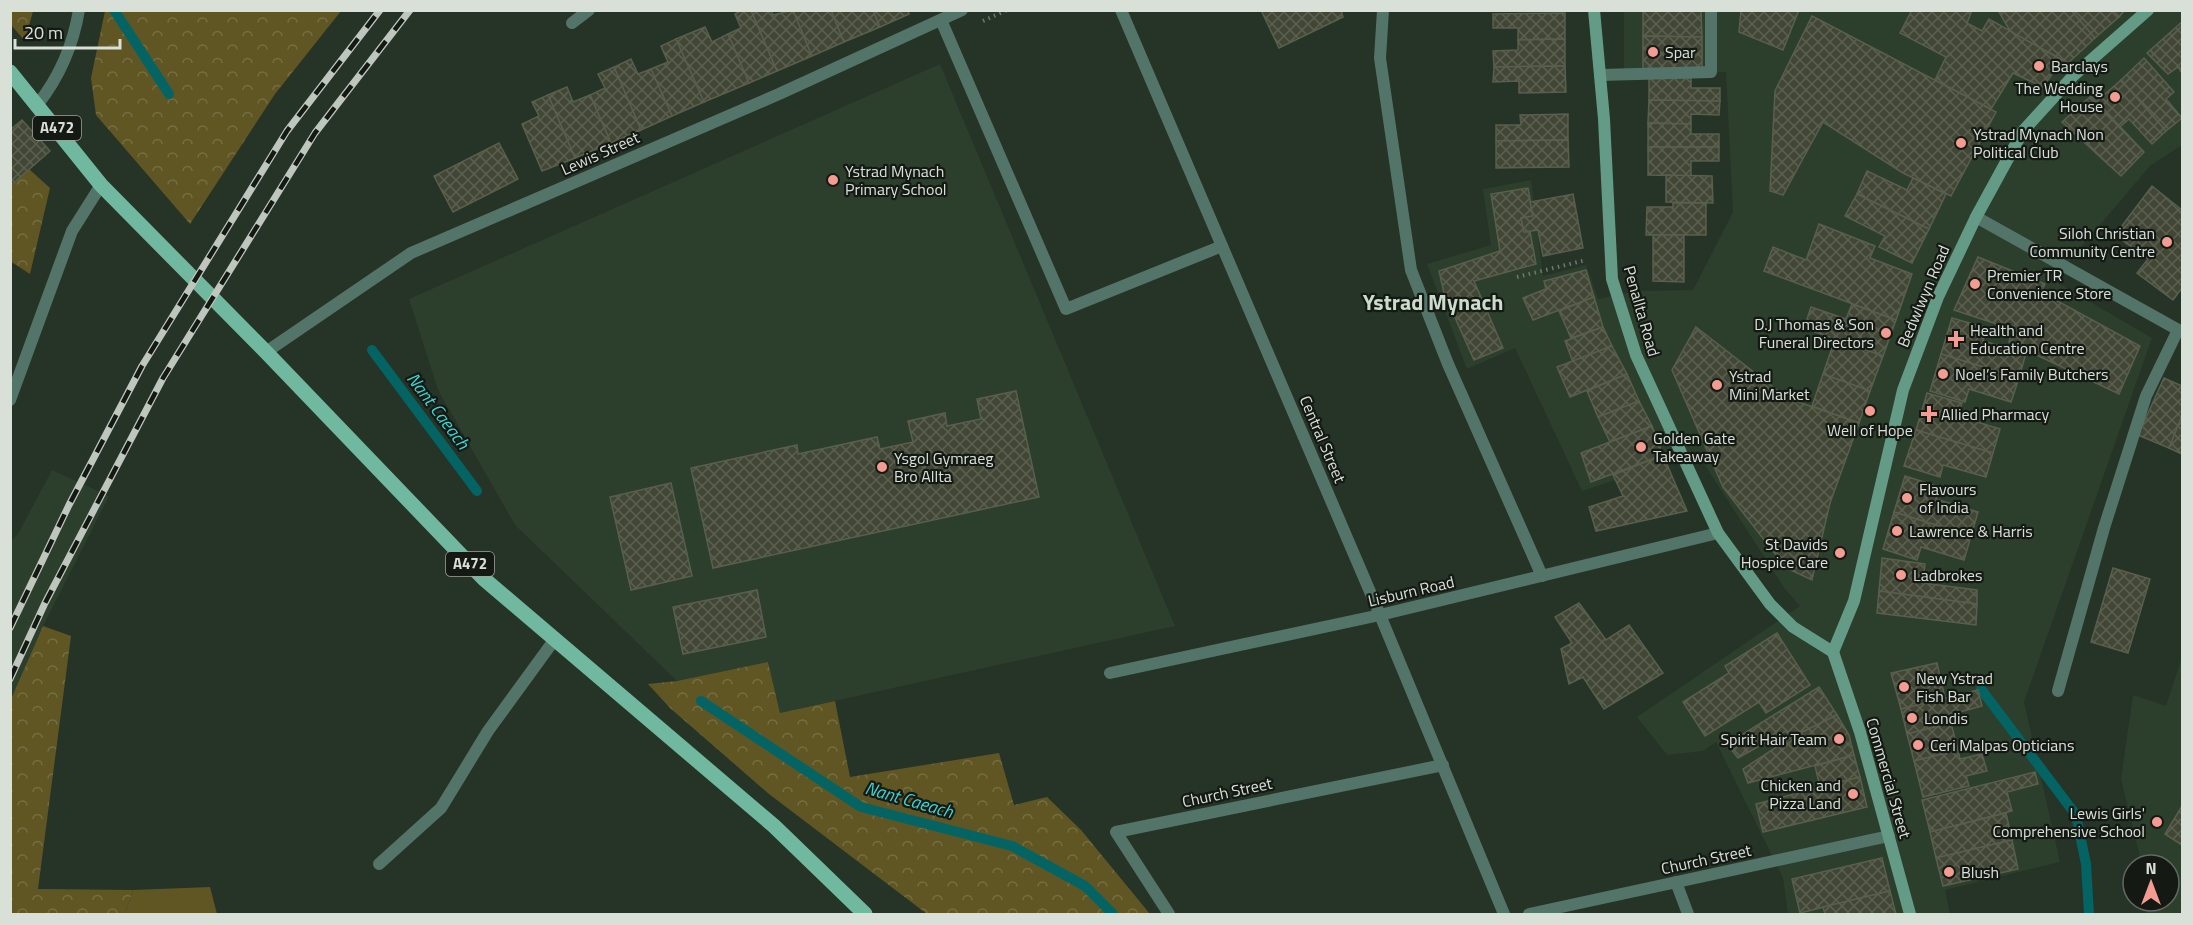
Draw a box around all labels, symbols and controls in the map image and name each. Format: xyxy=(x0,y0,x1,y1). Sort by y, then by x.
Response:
scale bar xyxy=(15,12,120,50)
text: 20 m xyxy=(24,19,63,46)
place label: Spar xyxy=(1665,40,1696,64)
marker: Spar xyxy=(1646,45,1660,59)
place label: Barclays xyxy=(2051,54,2108,78)
marker: Barclays xyxy=(2032,59,2046,73)
place label: The Wedding House xyxy=(2015,76,2103,118)
marker: The Wedding House xyxy=(2108,90,2122,104)
road number: A472 xyxy=(33,116,81,140)
place label: Ystrad Mynach Non Political Club xyxy=(1973,122,2104,164)
street label: Lewis Street xyxy=(557,125,643,181)
marker: Ystrad Mynach Non Political Club xyxy=(1954,136,1968,150)
place label: Ystrad Mynach Primary School xyxy=(845,159,947,201)
marker: Ystrad Mynach Primary School xyxy=(826,173,840,187)
place label: Siloh Christian Community Centre xyxy=(2030,221,2155,263)
marker: Siloh Christian Community Centre xyxy=(2160,235,2174,249)
street label: Bedwlwyn Road xyxy=(1891,241,1955,351)
street label: Penallta Road xyxy=(1618,263,1666,359)
place label: Premier TR Convenience Store xyxy=(1987,263,2111,305)
marker: Premier TR Convenience Store xyxy=(1968,277,1982,291)
district label: Ystrad Mynach xyxy=(1363,285,1503,319)
place label: D.J Thomas & Son Funeral Directors xyxy=(1754,312,1874,354)
place label: Health and Education Centre xyxy=(1970,318,2085,360)
marker: D.J Thomas & Son Funeral Directors xyxy=(1879,326,1893,340)
marker: Health and Education Centre xyxy=(1947,330,1965,348)
place label: Noel’s Family Butchers xyxy=(1955,362,2108,386)
place label: Ystrad Mini Market xyxy=(1729,364,1810,406)
water label: Nant Caeach xyxy=(400,367,477,456)
marker: Noel’s Family Butchers xyxy=(1936,367,1950,381)
marker: Ystrad Mini Market xyxy=(1710,378,1724,392)
street label: Central Street xyxy=(1294,392,1352,487)
place label: Allied Pharmacy xyxy=(1941,402,2049,426)
marker: Well of Hope xyxy=(1863,404,1877,418)
marker: Allied Pharmacy xyxy=(1922,407,1936,421)
place label: Well of Hope xyxy=(1827,418,1913,442)
place label: Golden Gate Takeaway xyxy=(1653,426,1735,468)
marker: Golden Gate Takeaway xyxy=(1634,440,1648,454)
place label: Ysgol Gymraeg Bro Allta xyxy=(894,446,993,488)
marker: Ysgol Gymraeg Bro Allta xyxy=(875,460,889,474)
place label: Flavours of India xyxy=(1919,477,1977,519)
marker: Flavours of India xyxy=(1900,491,1914,505)
place label: Lawrence & Harris xyxy=(1909,519,2033,543)
marker: Lawrence & Harris xyxy=(1890,524,1904,538)
place label: St Davids Hospice Care xyxy=(1741,532,1828,574)
marker: St Davids Hospice Care xyxy=(1833,546,1847,560)
road number: A472 xyxy=(446,552,494,576)
place label: Ladbrokes xyxy=(1913,563,1982,587)
marker: Ladbrokes xyxy=(1894,568,1908,582)
street label: Lisburn Road xyxy=(1366,569,1456,613)
place label: New Ystrad Fish Bar xyxy=(1916,666,1993,708)
marker: New Ystrad Fish Bar xyxy=(1897,680,1911,694)
place label: Londis xyxy=(1924,706,1968,730)
marker: Londis xyxy=(1905,711,1919,725)
street label: Commercial Street xyxy=(1860,715,1918,841)
place label: Spirit Hair Team xyxy=(1720,727,1827,751)
marker: Spirit Hair Team xyxy=(1832,732,1846,746)
place label: Ceri Malpas Opticians xyxy=(1930,733,2074,757)
marker: Ceri Malpas Opticians xyxy=(1911,738,1925,752)
street label: Church Street xyxy=(1180,771,1275,813)
place label: Chicken and Pizza Land xyxy=(1761,773,1841,815)
water label: Nant Caeach xyxy=(862,774,957,825)
marker: Chicken and Pizza Land xyxy=(1846,787,1860,801)
place label: Lewis Girls' Comprehensive School xyxy=(1993,801,2145,843)
marker: Lewis Girls' Comprehensive School xyxy=(2150,815,2164,829)
street label: Church Street xyxy=(1659,838,1754,880)
north arrow xyxy=(2121,853,2181,913)
text: N xyxy=(2145,856,2157,880)
place label: Blush xyxy=(1961,860,1999,884)
marker: Blush xyxy=(1942,865,1956,879)

